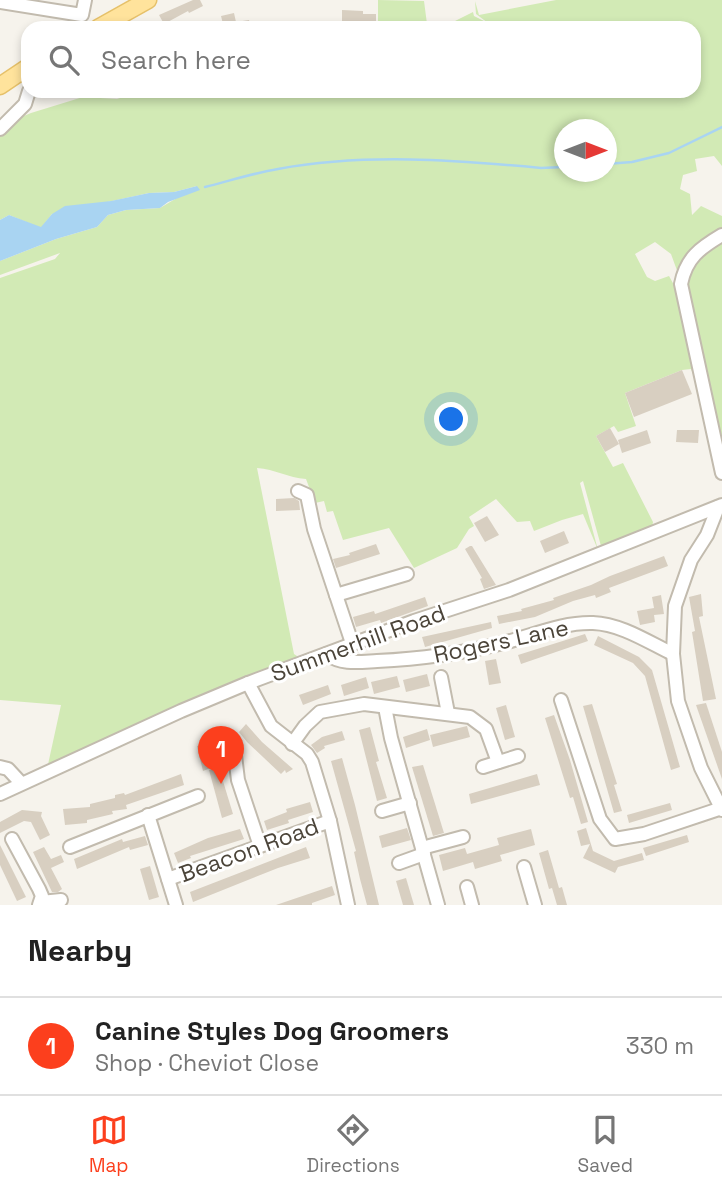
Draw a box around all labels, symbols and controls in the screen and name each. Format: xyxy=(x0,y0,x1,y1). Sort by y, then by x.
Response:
search box xyxy=(21,21,701,98)
icon: search xyxy=(45,41,83,79)
text: Search here xyxy=(101,43,251,77)
north arrow xyxy=(554,119,617,182)
your location xyxy=(434,402,468,436)
street label: Summerhill Road xyxy=(267,598,449,688)
street label: Rogers Lane xyxy=(431,612,571,670)
pin: 1 xyxy=(198,726,244,784)
street label: Beacon Road xyxy=(175,811,323,889)
text: Nearby xyxy=(28,931,132,970)
text: Canine Styles Dog Groomers xyxy=(95,1014,449,1048)
text: 1 xyxy=(46,1031,56,1061)
text: 330 m xyxy=(626,1031,694,1061)
text: Shop · Cheviot Close xyxy=(95,1048,319,1078)
tab: Map xyxy=(89,1111,129,1178)
tab: Directions xyxy=(307,1111,400,1178)
tab: Saved xyxy=(578,1111,633,1178)

